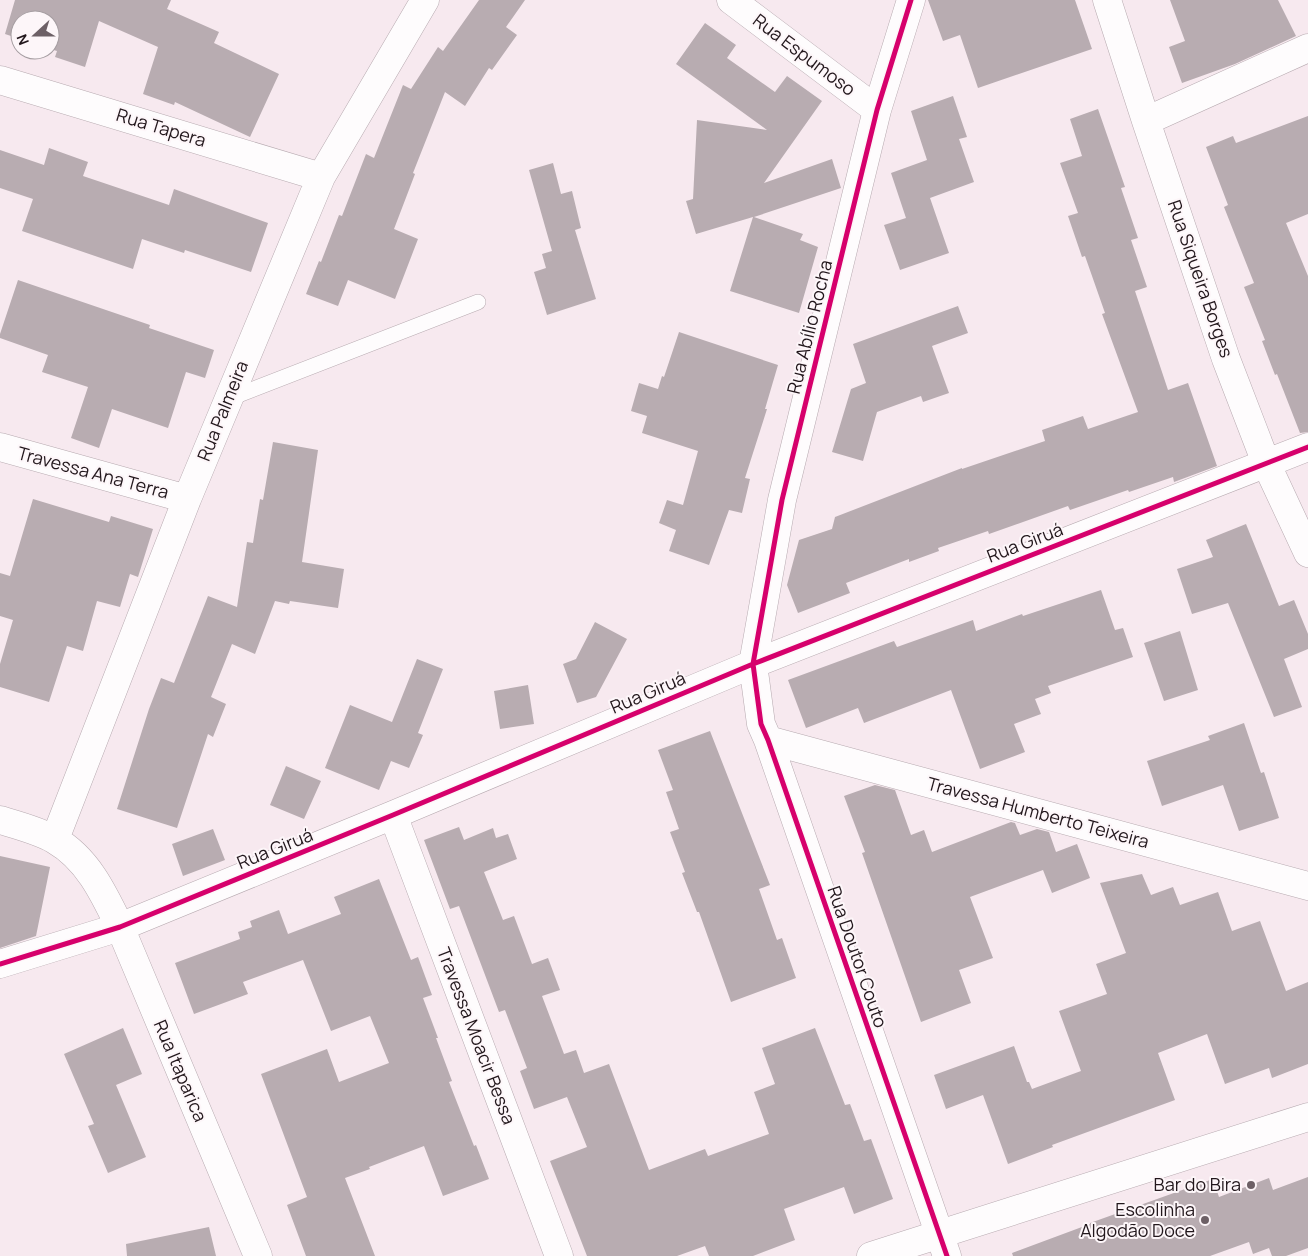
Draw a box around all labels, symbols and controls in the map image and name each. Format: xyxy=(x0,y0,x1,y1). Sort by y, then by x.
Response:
street label: Rua Espumoso xyxy=(748,8,861,101)
north arrow xyxy=(10,10,60,60)
text: N xyxy=(12,32,33,48)
street label: Rua Tapera xyxy=(114,102,209,152)
street label: Rua Siqueira Borges xyxy=(1163,197,1239,361)
street label: Rua Abílio Rocha xyxy=(781,257,837,396)
street label: Rua Palmeira xyxy=(191,357,253,464)
street label: Travessa Ana Terra xyxy=(15,440,171,504)
street label: Rua Giruá xyxy=(983,517,1066,568)
street label: Rua Giruá xyxy=(606,665,689,719)
street label: Travessa Humberto Teixeira xyxy=(925,771,1152,853)
street label: Rua Giruá xyxy=(233,822,316,874)
street label: Rua Doutor Couto xyxy=(822,883,893,1031)
street label: Travessa Moacir Bessa xyxy=(432,944,522,1128)
street label: Rua Itaparica xyxy=(149,1016,213,1125)
place label: Bar do Bira xyxy=(1154,1172,1241,1196)
marker: Bar do Bira xyxy=(1245,1179,1257,1191)
place label: Escolinha Algodão Doce xyxy=(1080,1197,1195,1242)
marker: Escolinha Algodão Doce xyxy=(1199,1214,1211,1226)

